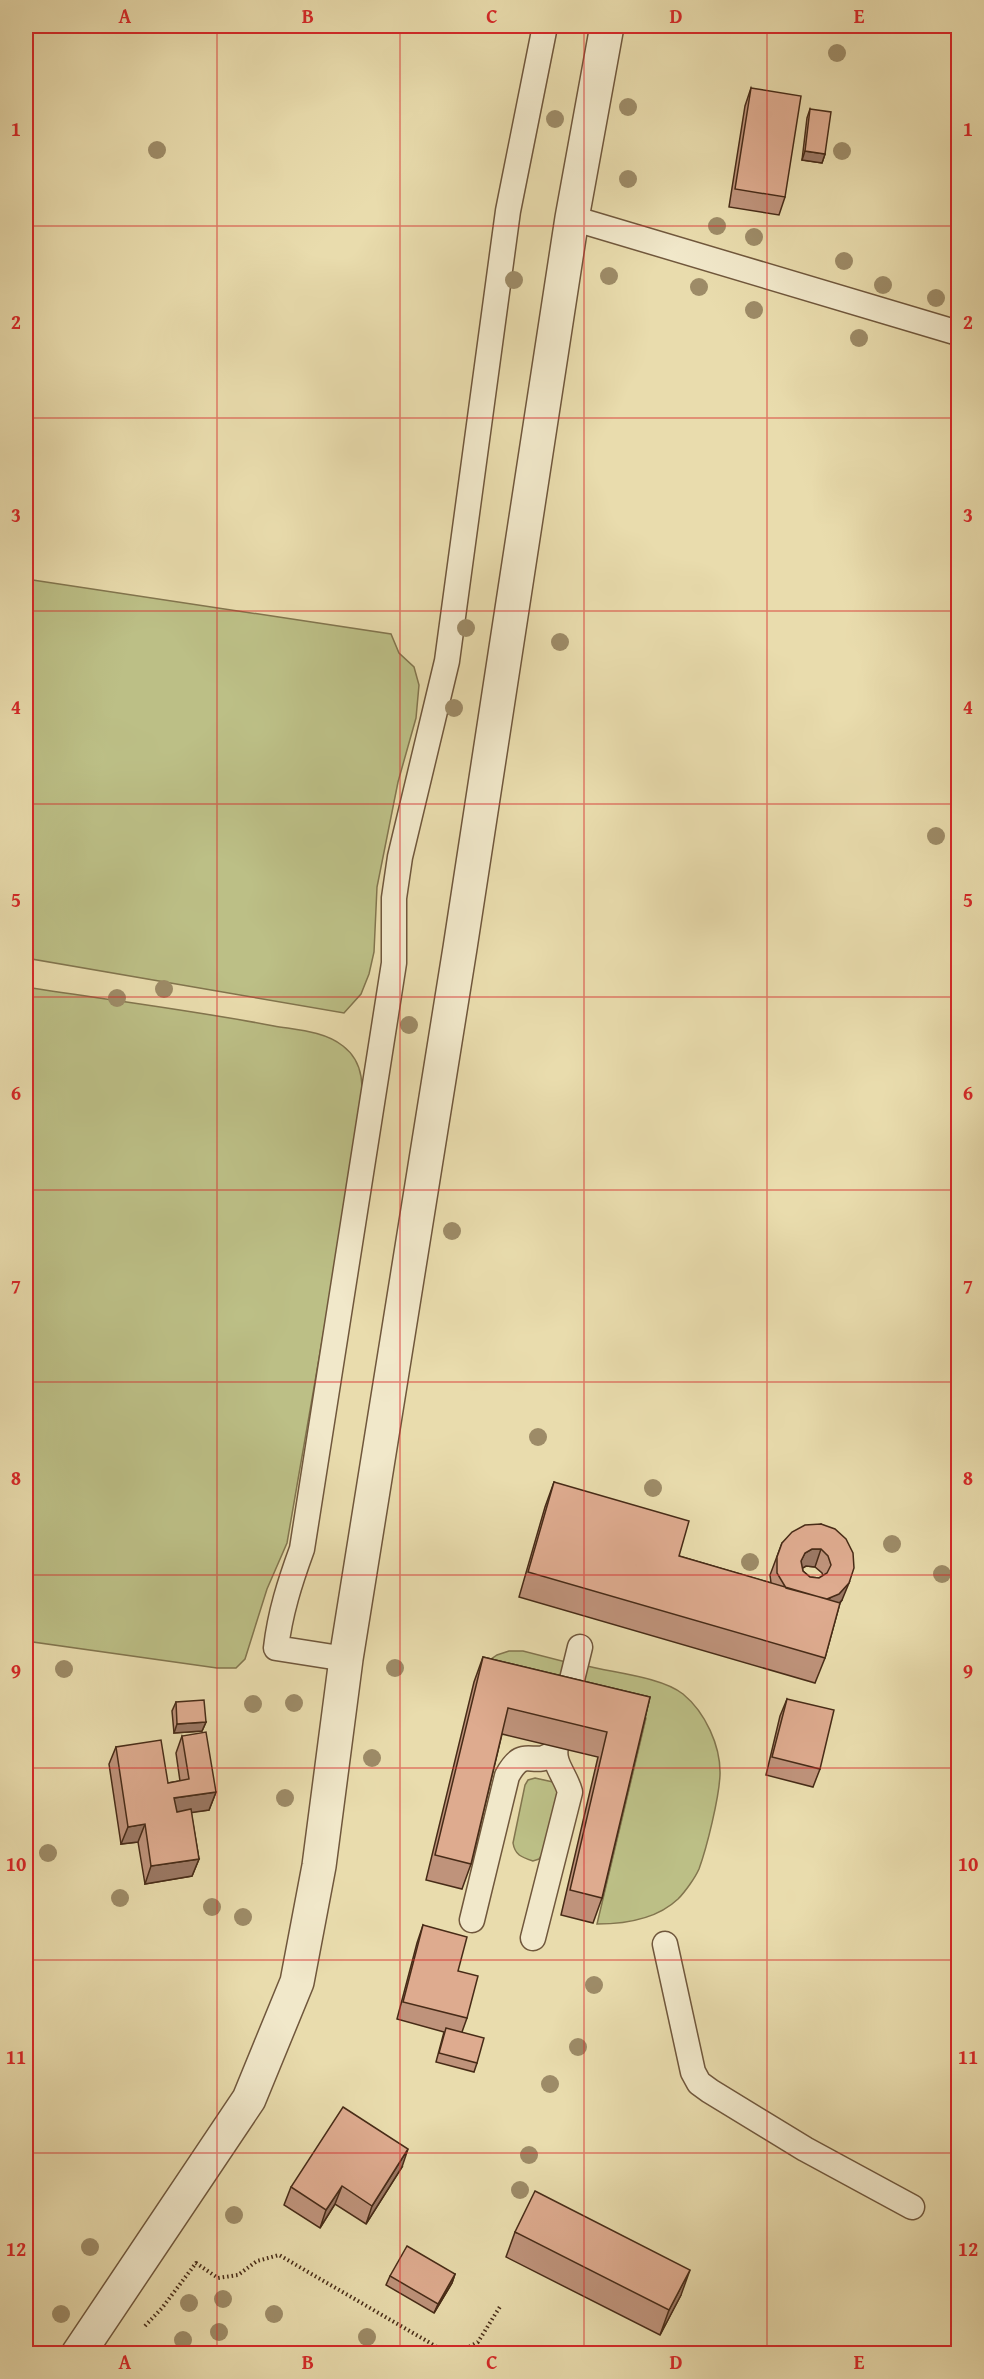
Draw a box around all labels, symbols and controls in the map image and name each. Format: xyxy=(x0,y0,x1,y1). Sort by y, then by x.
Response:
text: A xyxy=(119,1,132,30)
text: B xyxy=(302,1,314,30)
text: C xyxy=(486,1,498,30)
text: D xyxy=(669,1,683,30)
text: E xyxy=(854,1,865,30)
text: 1 xyxy=(11,114,21,143)
text: 1 xyxy=(963,114,973,143)
text: 2 xyxy=(11,307,21,336)
text: 2 xyxy=(963,307,973,336)
text: 3 xyxy=(11,500,21,529)
text: 3 xyxy=(963,500,973,529)
text: 4 xyxy=(11,692,21,721)
text: 4 xyxy=(963,692,973,721)
text: 5 xyxy=(11,885,21,914)
text: 5 xyxy=(963,885,973,914)
text: 6 xyxy=(11,1078,21,1107)
text: 6 xyxy=(963,1078,973,1107)
text: 7 xyxy=(11,1271,21,1300)
text: 7 xyxy=(963,1271,973,1300)
text: 8 xyxy=(11,1463,21,1492)
text: 8 xyxy=(963,1463,973,1492)
text: 9 xyxy=(11,1656,21,1685)
text: 9 xyxy=(963,1656,973,1685)
text: 10 xyxy=(6,1849,26,1878)
text: 10 xyxy=(958,1849,978,1878)
text: 11 xyxy=(6,2042,26,2071)
text: 11 xyxy=(958,2042,978,2071)
text: 12 xyxy=(6,2234,26,2263)
text: 12 xyxy=(958,2234,978,2263)
text: A xyxy=(119,2347,132,2376)
text: B xyxy=(302,2347,314,2376)
text: C xyxy=(486,2347,498,2376)
text: D xyxy=(669,2347,683,2376)
text: E xyxy=(854,2347,865,2376)

